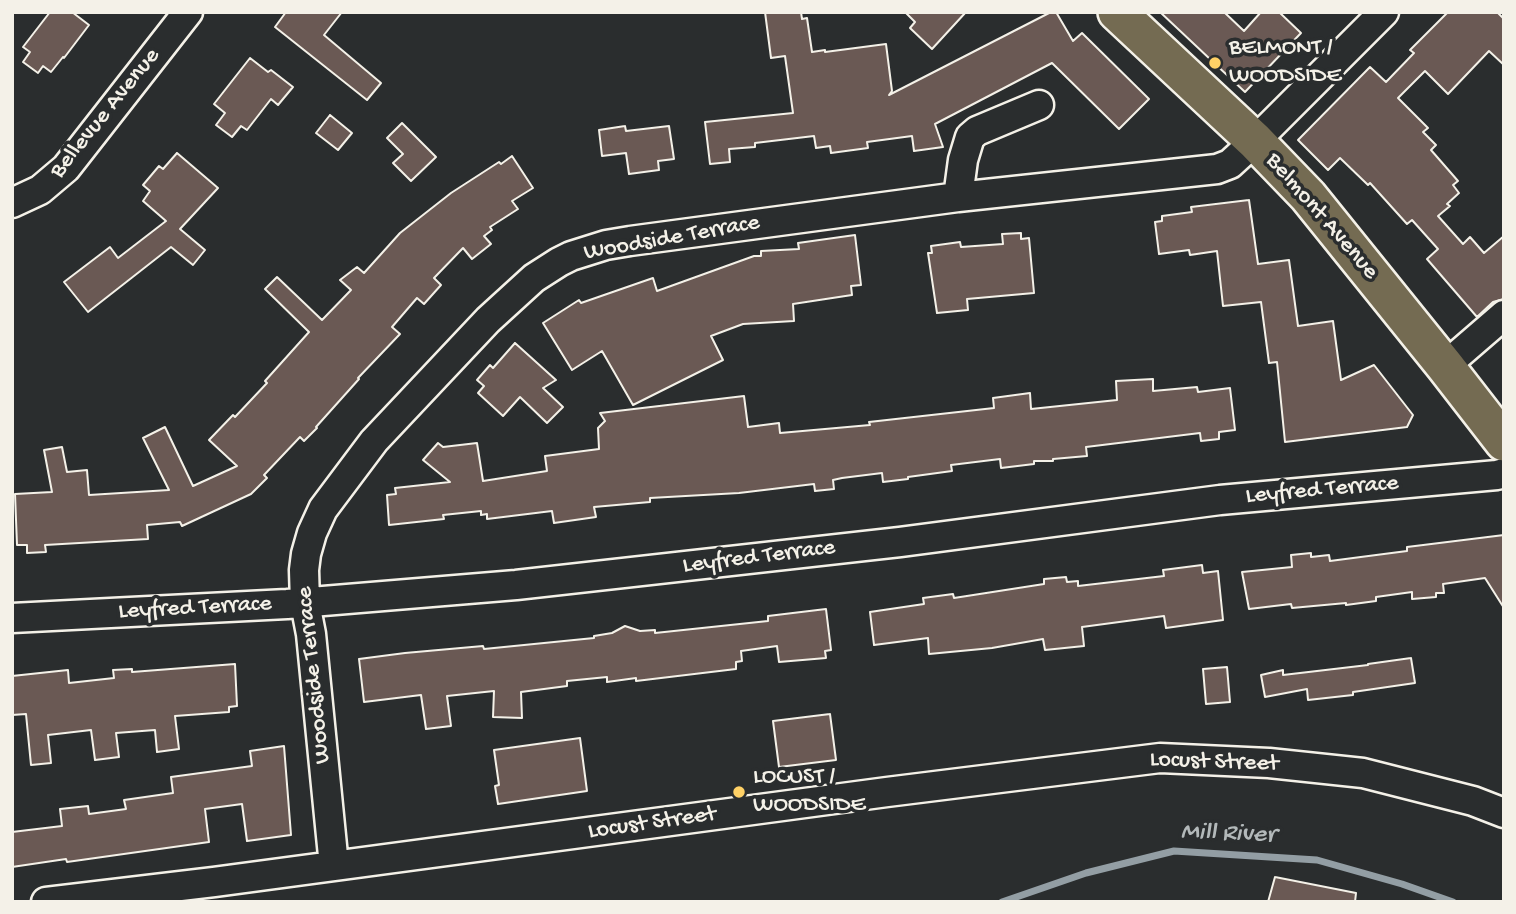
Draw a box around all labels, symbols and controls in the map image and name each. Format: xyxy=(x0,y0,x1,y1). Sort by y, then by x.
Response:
place label: BELMONT / WOODSIDE xyxy=(1229,35,1341,91)
street label: Bellevue Avenue xyxy=(45,43,167,185)
marker: BELMONT / WOODSIDE xyxy=(1207,55,1223,71)
street label: Belmont Avenue xyxy=(1258,148,1384,286)
street label: Woodside Terrace xyxy=(582,209,762,269)
street label: Leyfred Terrace xyxy=(1244,470,1400,512)
street label: Leyfred Terrace xyxy=(681,534,837,582)
street label: Woodside Terrace xyxy=(291,585,339,765)
street label: Leyfred Terrace xyxy=(118,591,272,627)
street label: Locust Street xyxy=(1149,746,1279,780)
place label: LOCUST / WOODSIDE xyxy=(753,764,865,820)
marker: LOCUST / WOODSIDE xyxy=(731,784,747,800)
street label: Locust Street xyxy=(586,801,718,847)
water label: Mill River xyxy=(1180,818,1276,852)

